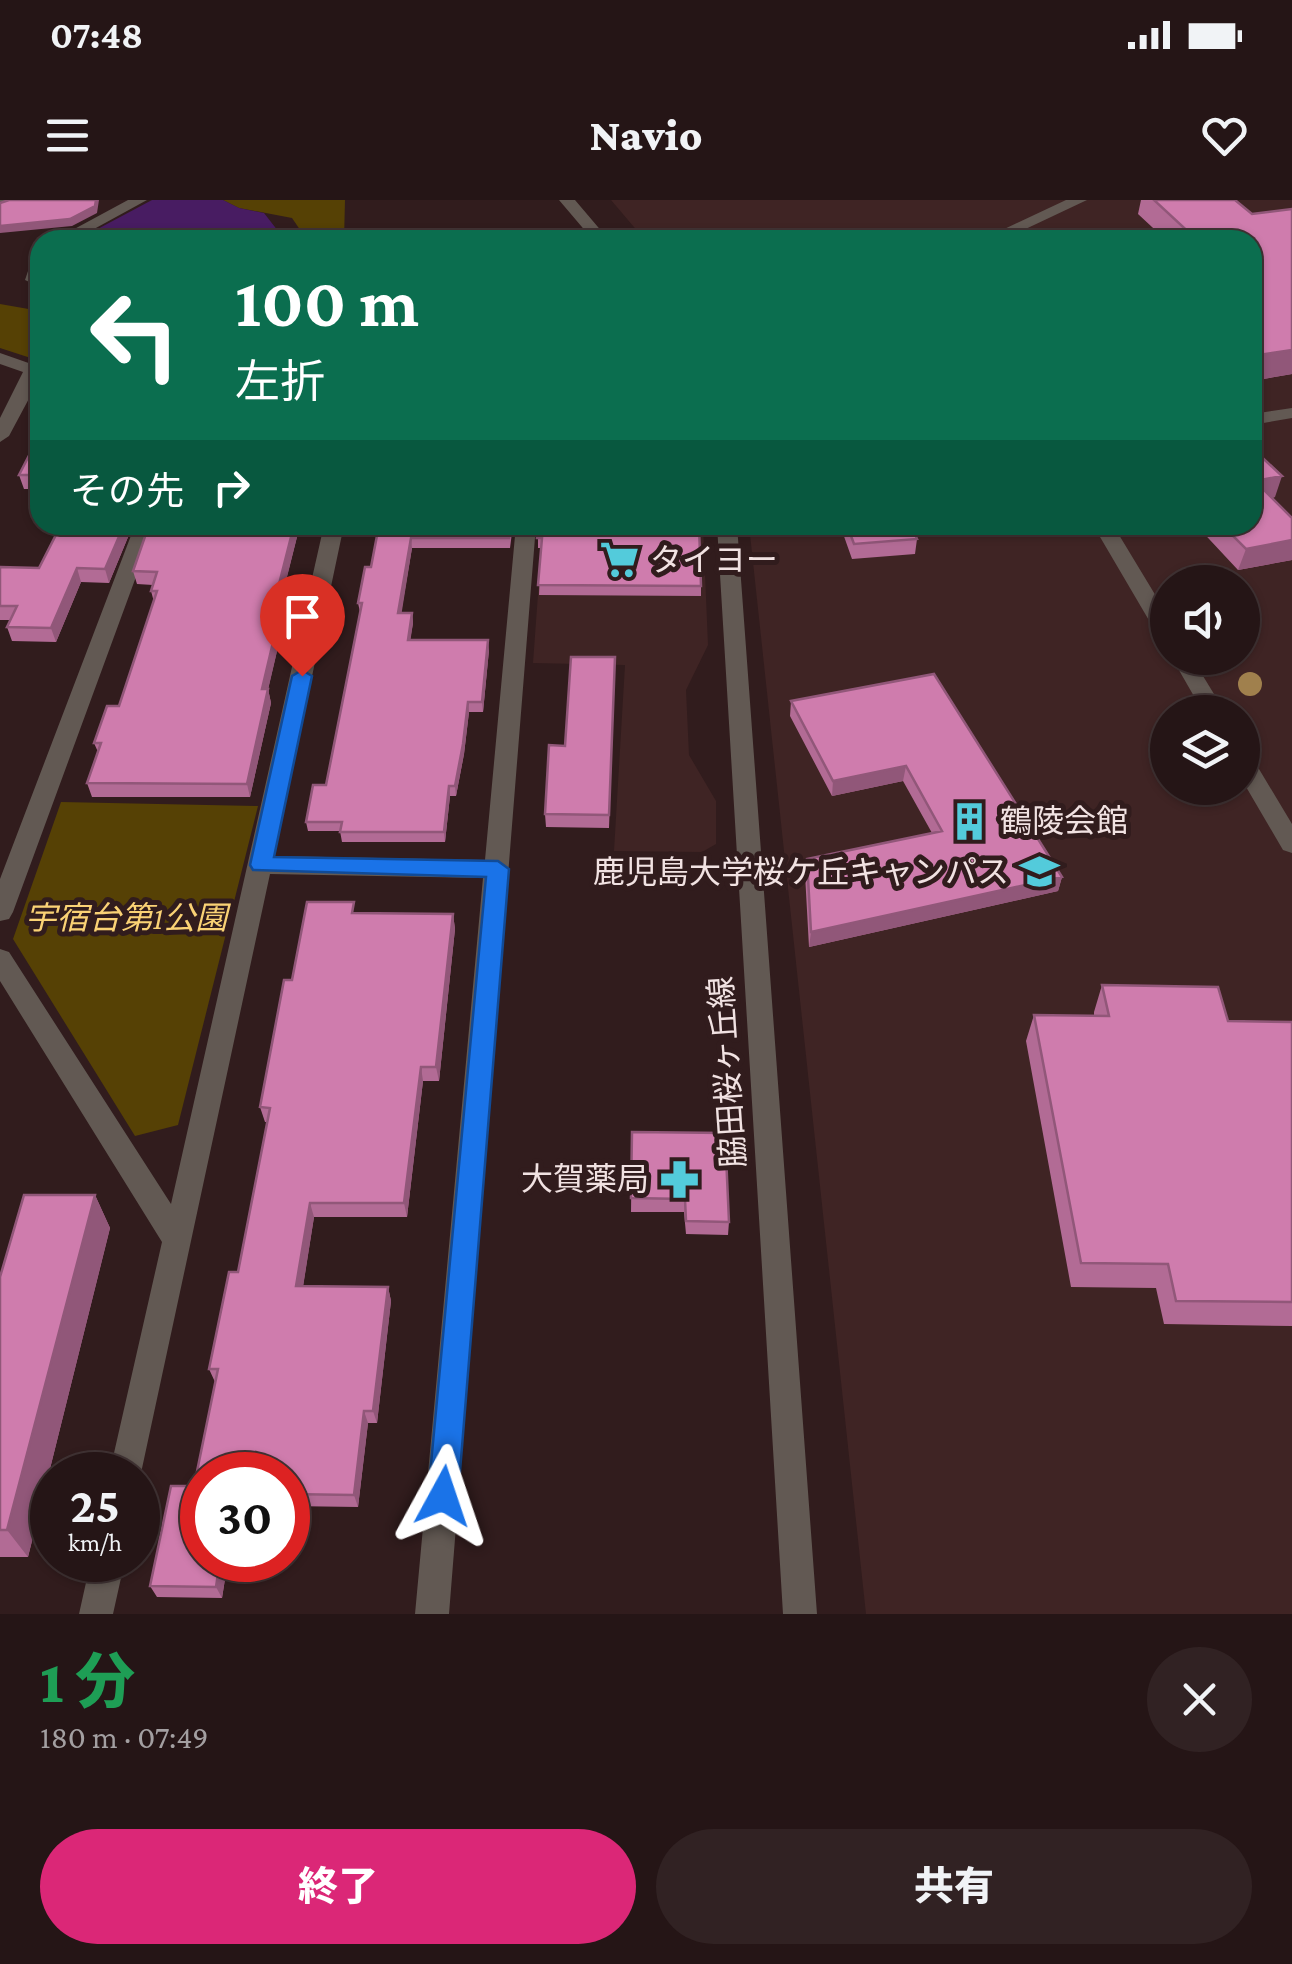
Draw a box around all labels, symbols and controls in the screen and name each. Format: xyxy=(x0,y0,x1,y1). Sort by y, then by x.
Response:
text: 07:48 xyxy=(50,14,143,56)
icon: menu xyxy=(40,108,95,163)
icon: heart xyxy=(1197,108,1252,163)
text: Navio xyxy=(589,110,703,160)
text: 100 m xyxy=(235,263,419,341)
icon: left xyxy=(70,270,200,400)
text: 左折 xyxy=(235,357,325,407)
icon: right xyxy=(204,460,259,515)
text: その先 xyxy=(70,470,184,512)
supermarket icon: タイヨー xyxy=(599,539,641,581)
place label: タイヨー xyxy=(650,542,778,578)
map controls xyxy=(1150,565,1260,805)
button: sound xyxy=(1150,565,1260,675)
pin xyxy=(260,574,345,677)
icon: arrive xyxy=(275,589,330,644)
button: layers xyxy=(1150,695,1260,805)
building icon: 鶴陵会館 xyxy=(949,800,991,842)
place label: 鶴陵会館 xyxy=(1000,803,1128,839)
school or university icon: 鹿児島大学桜ケ丘キャンパス xyxy=(1018,851,1060,893)
place label: 鹿児島大学桜ケ丘キャンパス xyxy=(593,854,1009,890)
park label: 宇宿台第1公園 xyxy=(25,900,231,936)
street label: 脇田桜ヶ丘線 xyxy=(702,975,752,1169)
pharmacy icon: 大賀薬局 xyxy=(658,1158,700,1200)
place label: 大賀薬局 xyxy=(521,1161,649,1197)
position arrow xyxy=(391,1444,495,1548)
speed limit sign: 30 xyxy=(180,1452,310,1582)
text: 25 xyxy=(70,1477,120,1533)
text: km/h xyxy=(68,1529,122,1556)
button: close xyxy=(1147,1647,1252,1752)
text: 1 分 xyxy=(40,1648,135,1715)
text: 180 m · 07:49 xyxy=(40,1719,209,1755)
button: 終了 xyxy=(40,1829,636,1944)
button: 共有 xyxy=(656,1829,1252,1944)

